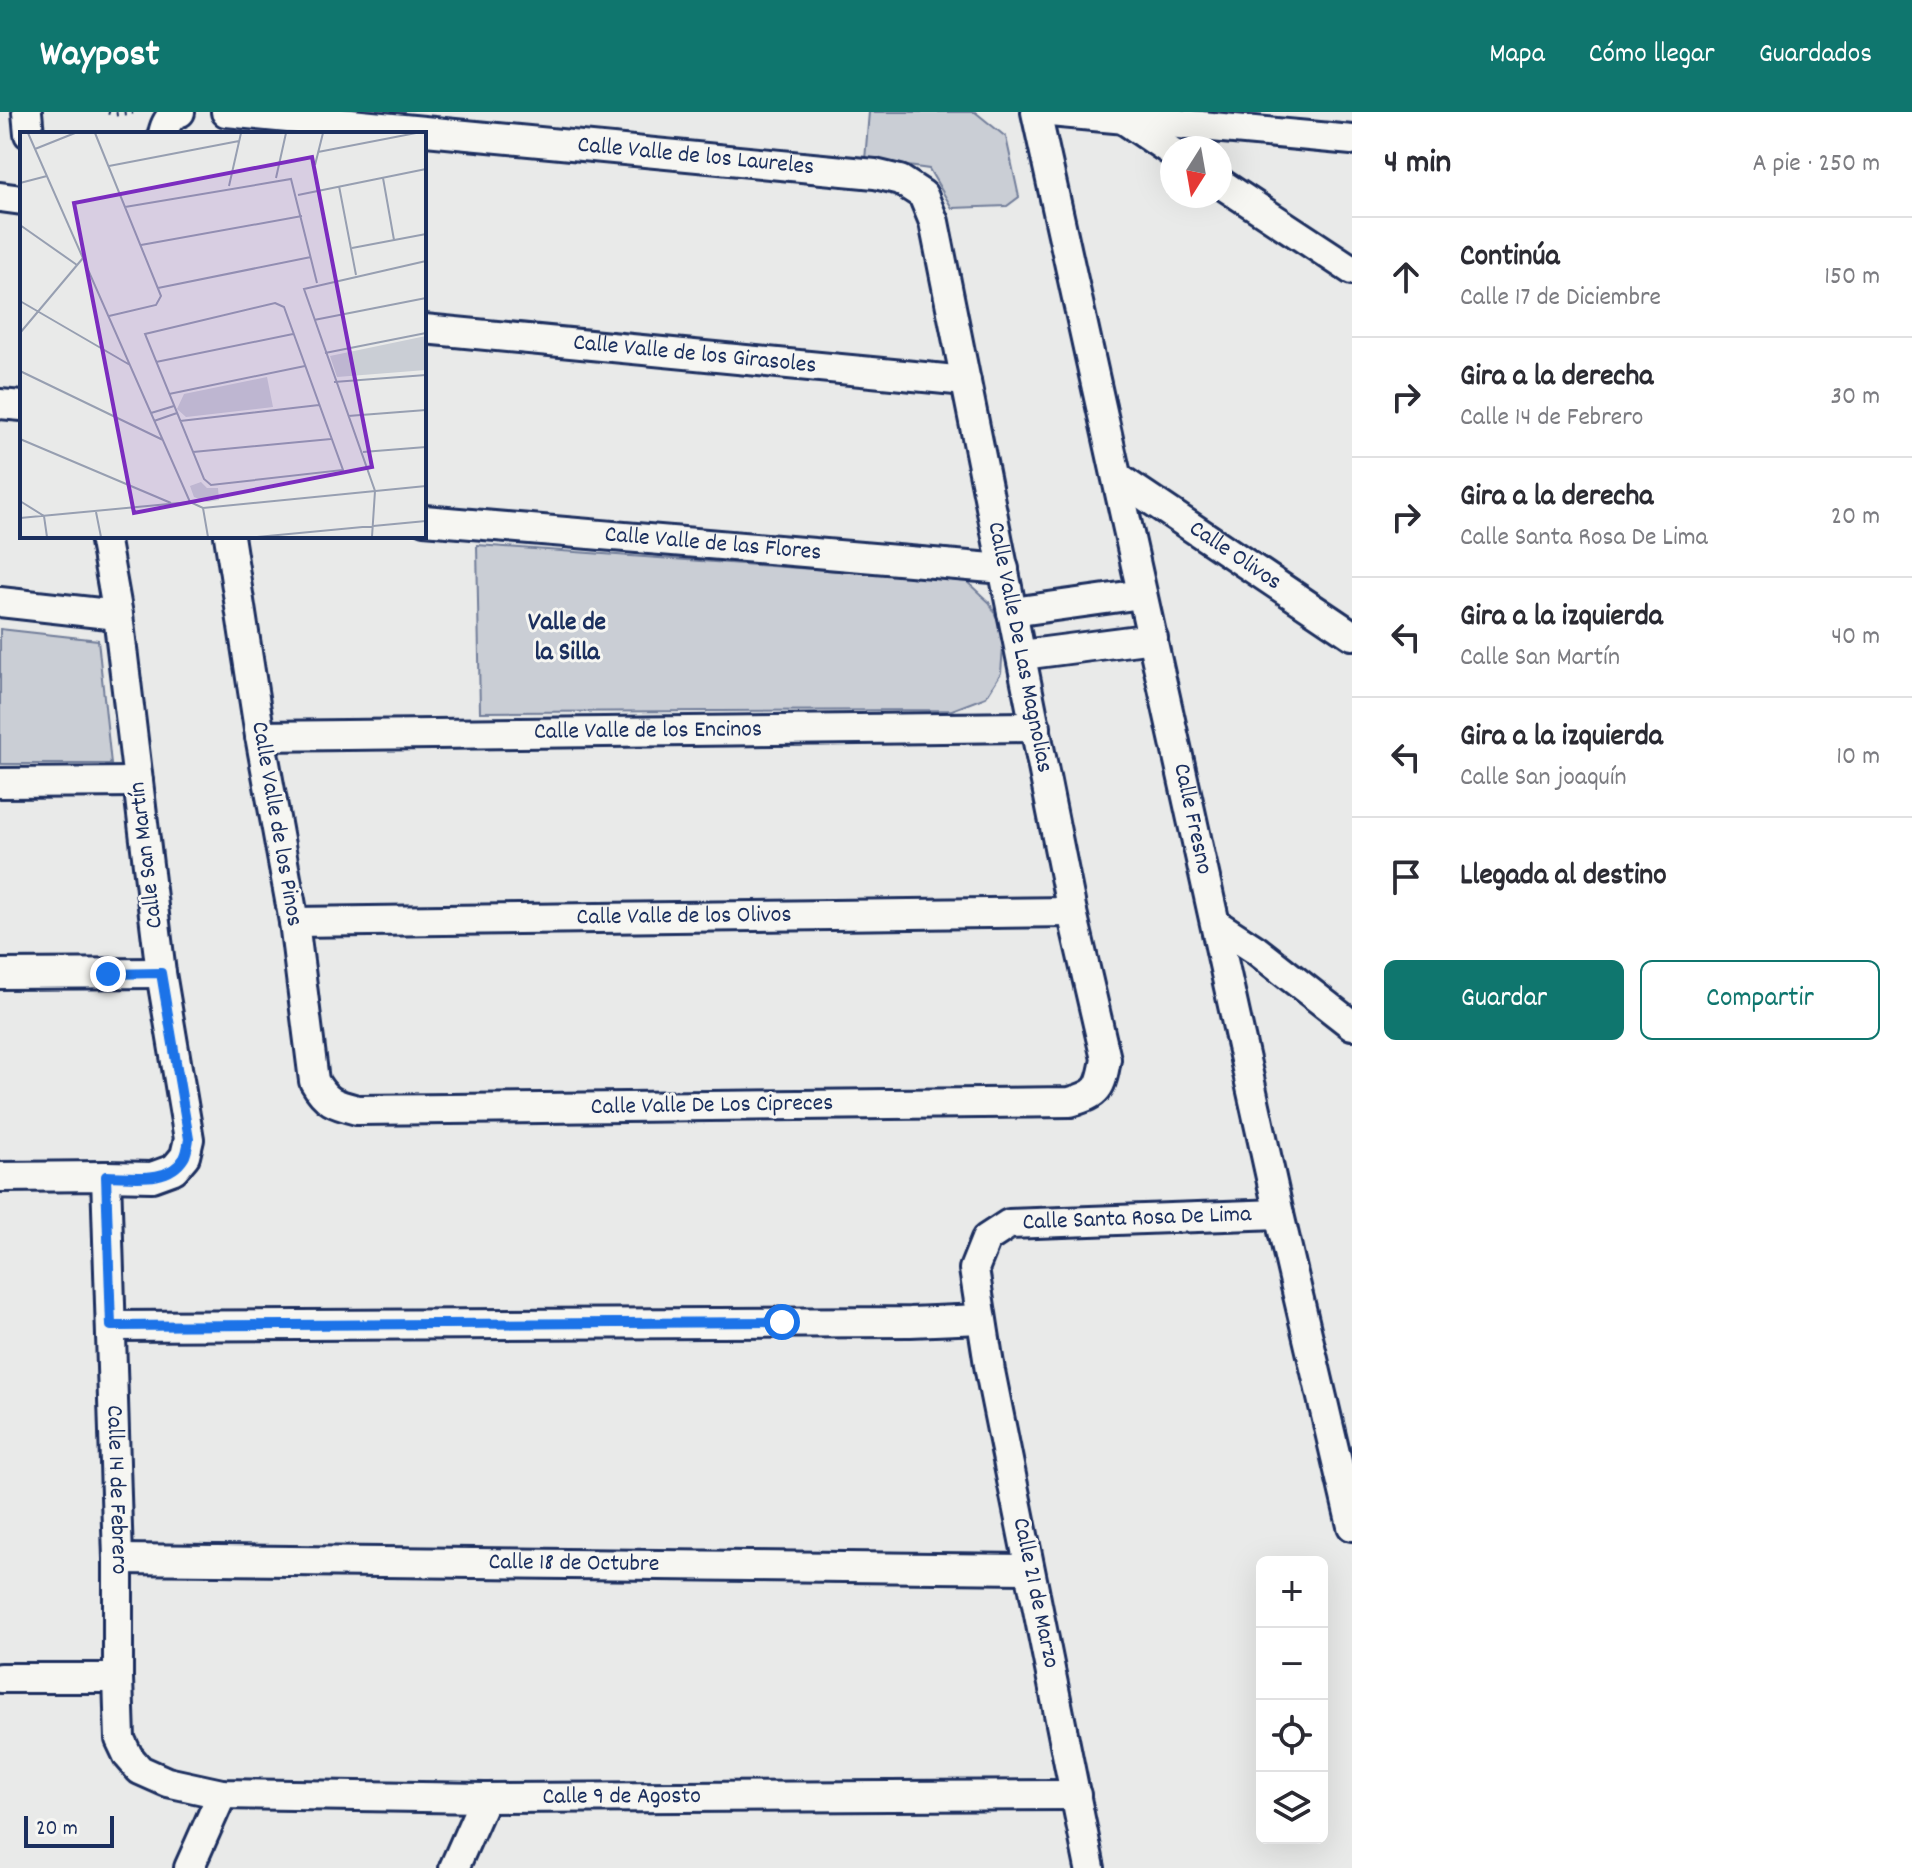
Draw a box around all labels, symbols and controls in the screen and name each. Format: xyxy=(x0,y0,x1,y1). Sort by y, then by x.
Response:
text: Waypost xyxy=(40,29,159,84)
text: Mapa xyxy=(1489,36,1545,76)
text: Cómo llegar xyxy=(1589,36,1715,76)
text: Guardados xyxy=(1759,36,1872,76)
street label: Calle Valle de los Laureles xyxy=(576,129,816,185)
inset map xyxy=(20,132,426,538)
north arrow xyxy=(1160,136,1232,208)
text: 4 min xyxy=(1384,140,1451,189)
text: A pie · 250 m xyxy=(1752,146,1880,183)
text: Continúa xyxy=(1460,237,1559,280)
icon: ahead xyxy=(1384,255,1428,299)
text: 150 m xyxy=(1824,259,1880,296)
text: Calle 17 de Diciembre xyxy=(1460,280,1661,317)
street label: Calle Valle de los Girasoles xyxy=(572,326,818,384)
text: Gira a la derecha xyxy=(1460,357,1653,400)
icon: right xyxy=(1384,375,1428,419)
text: 30 m xyxy=(1830,379,1880,416)
text: Calle 14 de Febrero xyxy=(1460,400,1643,437)
text: Gira a la derecha xyxy=(1460,477,1653,520)
icon: right xyxy=(1384,495,1428,539)
text: 20 m xyxy=(1831,499,1880,536)
street label: Calle Olivos xyxy=(1182,513,1288,600)
street label: Calle Valle de las Flores xyxy=(603,518,823,571)
street label: Calle Valle De Las Magnolias xyxy=(977,519,1061,776)
text: Calle Santa Rosa De Lima xyxy=(1460,520,1708,557)
text: Gira a la izquierda xyxy=(1460,597,1663,640)
district label: Valle de la Silla xyxy=(528,605,606,672)
icon: left xyxy=(1384,615,1428,659)
text: 40 m xyxy=(1831,619,1880,656)
text: Calle San Martín xyxy=(1460,640,1620,677)
street label: Calle Valle de los Encinos xyxy=(534,713,762,750)
text: Gira a la izquierda xyxy=(1460,717,1663,760)
street label: Calle Valle de los Pinos xyxy=(241,719,311,929)
icon: left xyxy=(1384,735,1428,779)
text: 10 m xyxy=(1836,739,1880,776)
street label: Calle Fresno xyxy=(1163,760,1221,878)
text: Calle San joaquín xyxy=(1460,760,1627,797)
street label: Calle San Martín xyxy=(121,780,173,930)
icon: arrive xyxy=(1384,855,1428,899)
text: Llegada al destino xyxy=(1460,856,1667,899)
street label: Calle Valle de los Olivos xyxy=(576,899,792,935)
route end xyxy=(90,956,126,992)
button: Guardar xyxy=(1384,960,1624,1040)
button: Compartir xyxy=(1640,960,1880,1040)
street label: Calle Valle De Los Cipreces xyxy=(590,1087,834,1125)
street label: Calle Santa Rosa De Lima xyxy=(1022,1198,1253,1240)
route start xyxy=(764,1304,800,1340)
street label: Calle 14 de Febrero xyxy=(96,1405,135,1575)
street label: Calle 21 de Marzo xyxy=(1002,1515,1068,1671)
street label: Calle 18 de Octubre xyxy=(488,1546,660,1582)
map controls xyxy=(1256,1556,1328,1844)
button: + xyxy=(1256,1556,1328,1628)
button: − xyxy=(1256,1628,1328,1700)
button: locate xyxy=(1256,1700,1328,1772)
button: layers xyxy=(1256,1772,1328,1844)
street label: Calle 9 de Agosto xyxy=(542,1780,701,1815)
scale bar xyxy=(24,1812,114,1848)
text: 20 m xyxy=(36,1814,78,1845)

